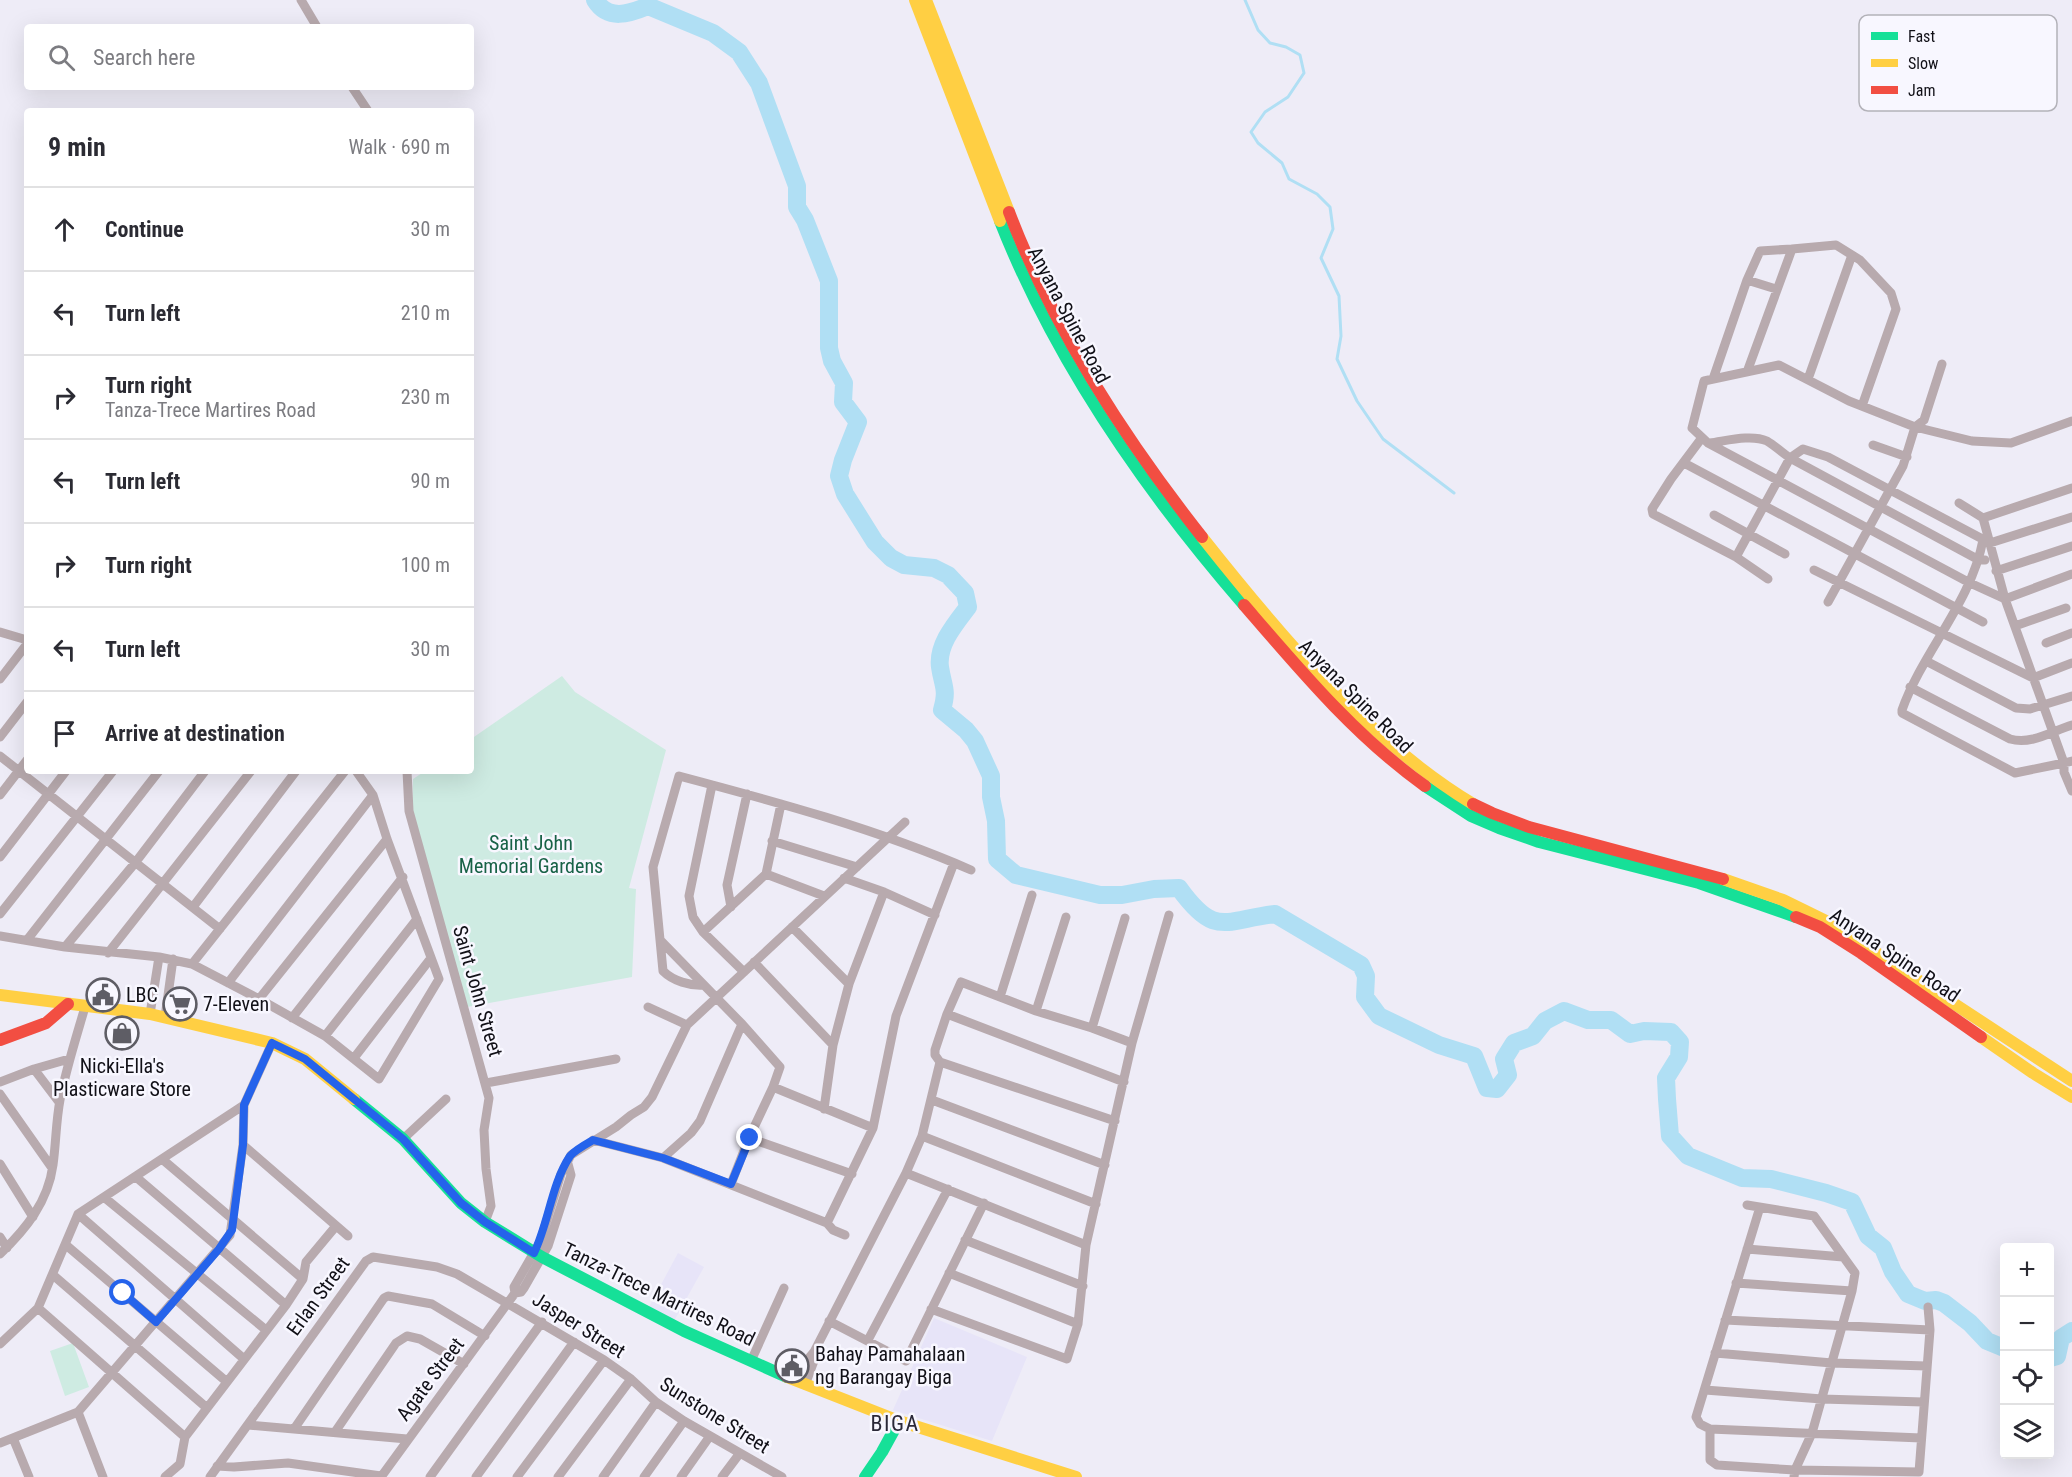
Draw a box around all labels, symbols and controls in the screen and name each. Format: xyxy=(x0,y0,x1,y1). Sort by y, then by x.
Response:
legend xyxy=(1859,15,2057,111)
search box xyxy=(24,24,474,90)
text: Fast xyxy=(1908,27,1935,46)
icon: search xyxy=(45,41,78,74)
text: Search here xyxy=(93,45,195,70)
text: Slow xyxy=(1908,54,1938,73)
text: Jam xyxy=(1908,81,1935,100)
text: 9 min xyxy=(48,132,106,162)
text: Walk · 690 m xyxy=(349,135,450,159)
icon: ahead xyxy=(48,213,81,246)
text: Continue xyxy=(105,217,184,242)
text: 30 m xyxy=(411,217,450,241)
street label: Anyana Spine Road xyxy=(1023,242,1115,388)
icon: left xyxy=(48,297,81,330)
text: Turn left xyxy=(105,301,180,326)
text: 210 m xyxy=(401,301,450,325)
text: Turn right xyxy=(105,373,192,398)
icon: right xyxy=(48,381,81,414)
text: 230 m xyxy=(401,385,450,409)
text: Tanza-Trece Martires Road xyxy=(105,398,316,422)
icon: left xyxy=(48,465,81,498)
text: Turn left xyxy=(105,469,180,494)
text: 90 m xyxy=(411,469,450,493)
icon: right xyxy=(48,549,81,582)
text: Turn right xyxy=(105,553,192,578)
text: 100 m xyxy=(401,553,450,577)
icon: left xyxy=(48,633,81,666)
street label: Anyana Spine Road xyxy=(1294,634,1418,758)
text: Turn left xyxy=(105,637,180,662)
text: 30 m xyxy=(411,637,450,661)
icon: arrive xyxy=(48,717,81,750)
text: Arrive at destination xyxy=(105,721,285,746)
park label: Saint John Memorial Gardens xyxy=(459,831,603,878)
street label: Anyana Spine Road xyxy=(1825,903,1965,1007)
street label: Saint John Street xyxy=(448,923,508,1059)
public building icon: LBC xyxy=(85,977,121,1013)
place label: LBC xyxy=(126,983,158,1007)
supermarket icon: 7-Eleven xyxy=(162,986,198,1022)
place label: 7-Eleven xyxy=(203,992,269,1016)
shop icon: Nicki-Ella's Plasticware Store xyxy=(104,1015,140,1051)
place label: Nicki-Ella's Plasticware Store xyxy=(53,1054,191,1101)
route end xyxy=(736,1124,762,1150)
street label: Tanza-Trece Martires Road xyxy=(559,1237,759,1351)
map controls xyxy=(2000,1243,2054,1459)
button: + xyxy=(2000,1243,2054,1297)
street label: Erlan Street xyxy=(281,1252,355,1340)
route start xyxy=(109,1279,135,1305)
street label: Jasper Street xyxy=(528,1287,630,1363)
button: − xyxy=(2000,1297,2054,1351)
street label: Agate Street xyxy=(391,1333,469,1425)
place label: Bahay Pamahalaan ng Barangay Biga xyxy=(815,1342,965,1389)
public building icon: Bahay Pamahalaan ng Barangay Biga xyxy=(774,1348,810,1384)
button: locate xyxy=(2000,1351,2054,1405)
street label: Sunstone Street xyxy=(656,1372,774,1458)
button: layers xyxy=(2000,1405,2054,1459)
district label: BIGA xyxy=(870,1411,920,1436)

